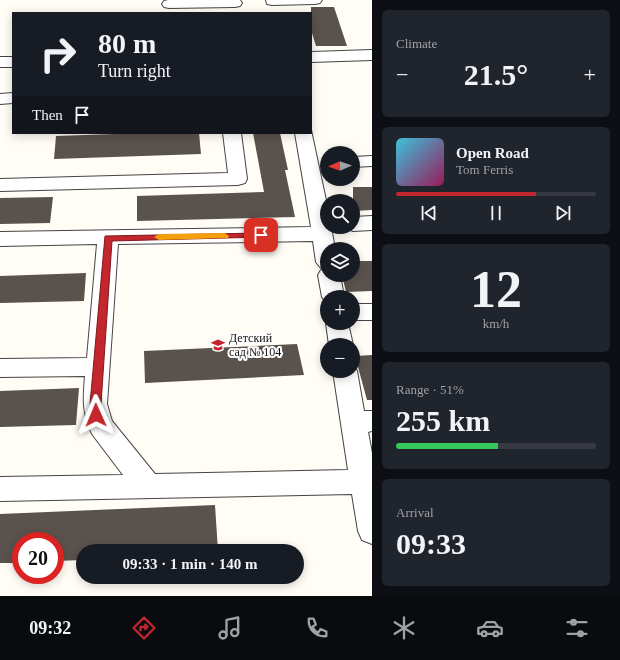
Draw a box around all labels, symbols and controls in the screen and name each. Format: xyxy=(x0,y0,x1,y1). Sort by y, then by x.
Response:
icon: right xyxy=(32,28,84,80)
text: 80 m xyxy=(98,28,156,59)
text: Climate xyxy=(396,36,437,51)
text: 21.5° xyxy=(464,58,528,91)
text: Turn right xyxy=(98,61,171,81)
text: − xyxy=(396,62,408,87)
text: + xyxy=(584,62,596,87)
icon: arrive xyxy=(71,104,93,126)
text: Then xyxy=(32,107,63,123)
text: Open Road xyxy=(456,145,529,161)
north arrow xyxy=(320,146,360,186)
map controls xyxy=(320,146,360,378)
text: Tom Ferris xyxy=(456,162,513,177)
button: search xyxy=(320,194,360,234)
icon: previous xyxy=(418,202,440,224)
icon: pause xyxy=(485,202,507,224)
icon: next xyxy=(552,202,574,224)
pin xyxy=(244,218,278,252)
icon: arrive xyxy=(250,224,272,246)
button: layers xyxy=(320,242,360,282)
text: 12 xyxy=(470,261,522,318)
button: + xyxy=(320,290,360,330)
text: km/h xyxy=(483,316,509,331)
place label: Детский сад № 104 xyxy=(229,331,281,359)
school or university icon: Детский сад № 104 xyxy=(210,337,226,353)
button: − xyxy=(320,338,360,378)
text: Range · 51% xyxy=(396,382,464,397)
position arrow xyxy=(75,394,117,436)
text: 255 km xyxy=(396,404,490,437)
text: Arrival xyxy=(396,505,434,520)
text: 09:33 xyxy=(396,527,466,560)
speed limit sign: 20 xyxy=(12,532,64,584)
text: 09:33 · 1 min · 140 m xyxy=(123,556,258,572)
icon: directions xyxy=(130,614,158,642)
icon: music xyxy=(216,614,244,642)
icon: phone xyxy=(303,614,331,642)
icon: climate xyxy=(390,614,418,642)
icon: car xyxy=(476,614,504,642)
icon: filters xyxy=(563,614,591,642)
text: 09:32 xyxy=(29,618,71,638)

